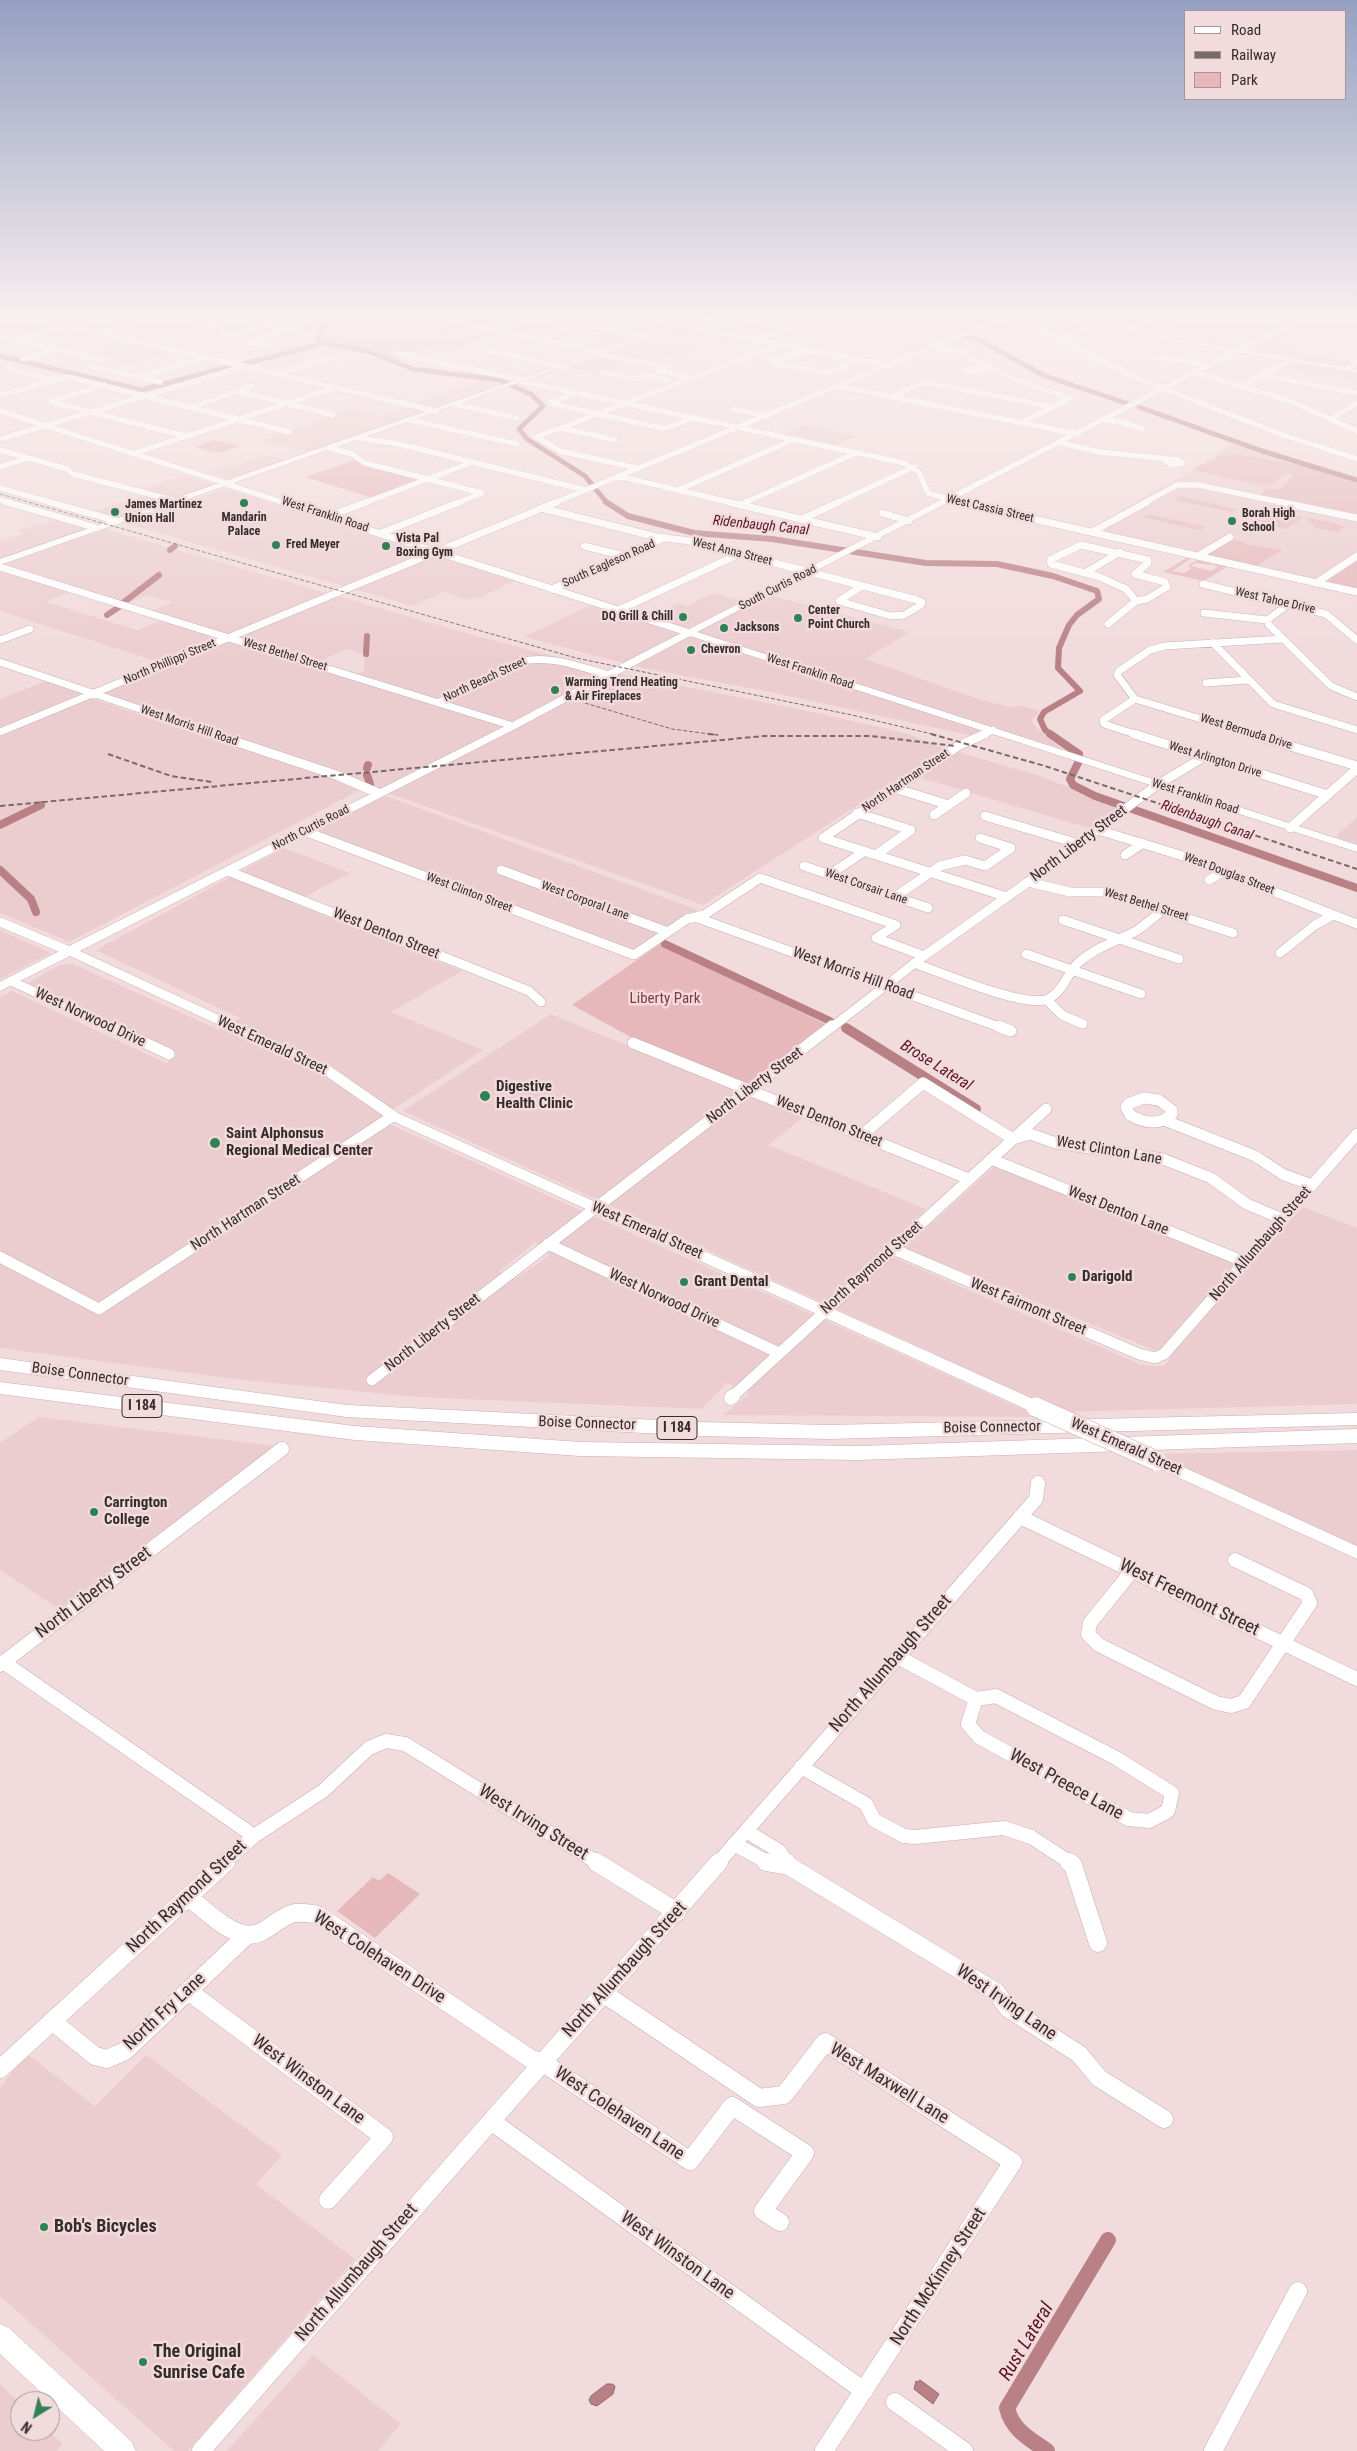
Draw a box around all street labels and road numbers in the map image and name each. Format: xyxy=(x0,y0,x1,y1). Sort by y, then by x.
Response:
street label: West Cassia Street xyxy=(945,492,1035,526)
street label: West Franklin Road xyxy=(280,494,370,536)
street label: West Anna Street xyxy=(691,535,773,569)
street label: South Eagleson Road xyxy=(560,537,658,591)
street label: South Curtis Road xyxy=(737,562,819,614)
street label: West Tahoe Drive xyxy=(1234,585,1316,617)
street label: West Bethel Street xyxy=(241,635,329,675)
street label: North Phillippi Street xyxy=(122,636,218,688)
street label: West Franklin Road xyxy=(765,651,855,693)
street label: North Beach Street xyxy=(441,655,529,705)
street label: West Morris Hill Road xyxy=(138,703,240,749)
street label: West Bermuda Drive xyxy=(1198,711,1294,753)
street label: West Arlington Drive xyxy=(1167,739,1263,781)
street label: North Hartman Street xyxy=(860,747,952,815)
street label: West Franklin Road xyxy=(1150,776,1240,818)
street label: North Curtis Road xyxy=(270,802,352,854)
street label: North Liberty Street xyxy=(1027,802,1131,886)
street label: West Douglas Street xyxy=(1182,850,1276,898)
street label: West Corsair Lane xyxy=(823,866,909,908)
street label: West Clinton Street xyxy=(424,870,514,916)
street label: West Corporal Lane xyxy=(539,878,631,924)
street label: West Bethel Street xyxy=(1102,885,1190,925)
street label: West Denton Street xyxy=(330,904,442,964)
street label: West Morris Hill Road xyxy=(790,944,916,1004)
street label: West Norwood Drive xyxy=(32,984,148,1052)
street label: West Emerald Street xyxy=(214,1013,330,1079)
street label: North Liberty Street xyxy=(703,1044,807,1128)
street label: West Denton Street xyxy=(773,1092,885,1152)
street label: West Clinton Lane xyxy=(1055,1133,1163,1169)
street label: North Hartman Street xyxy=(188,1171,304,1255)
street label: West Denton Lane xyxy=(1065,1183,1171,1239)
street label: North Allumbaugh Street xyxy=(1206,1183,1316,1305)
street label: West Emerald Street xyxy=(589,1198,705,1264)
street label: North Raymond Street xyxy=(818,1218,926,1318)
street label: West Norwood Drive xyxy=(606,1265,722,1333)
street label: West Fairmont Street xyxy=(967,1274,1089,1340)
street label: North Liberty Street xyxy=(382,1290,484,1376)
street label: Boise Connector xyxy=(31,1359,129,1391)
road number: I 184 xyxy=(122,1394,162,1418)
street label: Boise Connector xyxy=(538,1413,636,1435)
street label: West Emerald Street xyxy=(1068,1414,1184,1480)
road number: I 184 xyxy=(657,1416,697,1440)
street label: Boise Connector xyxy=(943,1418,1041,1438)
street label: North Liberty Street xyxy=(32,1542,156,1644)
street label: West Freemont Street xyxy=(1115,1555,1263,1641)
street label: North Allumbaugh Street xyxy=(825,1591,957,1737)
street label: West Preece Lane xyxy=(1005,1745,1127,1825)
street label: West Irving Street xyxy=(474,1781,592,1865)
street label: North Raymond Street xyxy=(122,1836,252,1958)
street label: North Allumbaugh Street xyxy=(558,1898,692,2042)
street label: West Colehaven Drive xyxy=(309,1907,449,2009)
street label: West Irving Lane xyxy=(952,1960,1060,2046)
street label: North Fry Lane xyxy=(119,1969,211,2055)
street label: West Winston Lane xyxy=(247,2031,369,2129)
street label: West Maxwell Lane xyxy=(825,2039,953,2129)
street label: West Colehaven Lane xyxy=(550,2063,688,2165)
street label: North Allumbaugh Street xyxy=(291,2200,423,2346)
street label: North McKinney Street xyxy=(886,2204,992,2350)
street label: West Winston Lane xyxy=(616,2207,738,2305)

